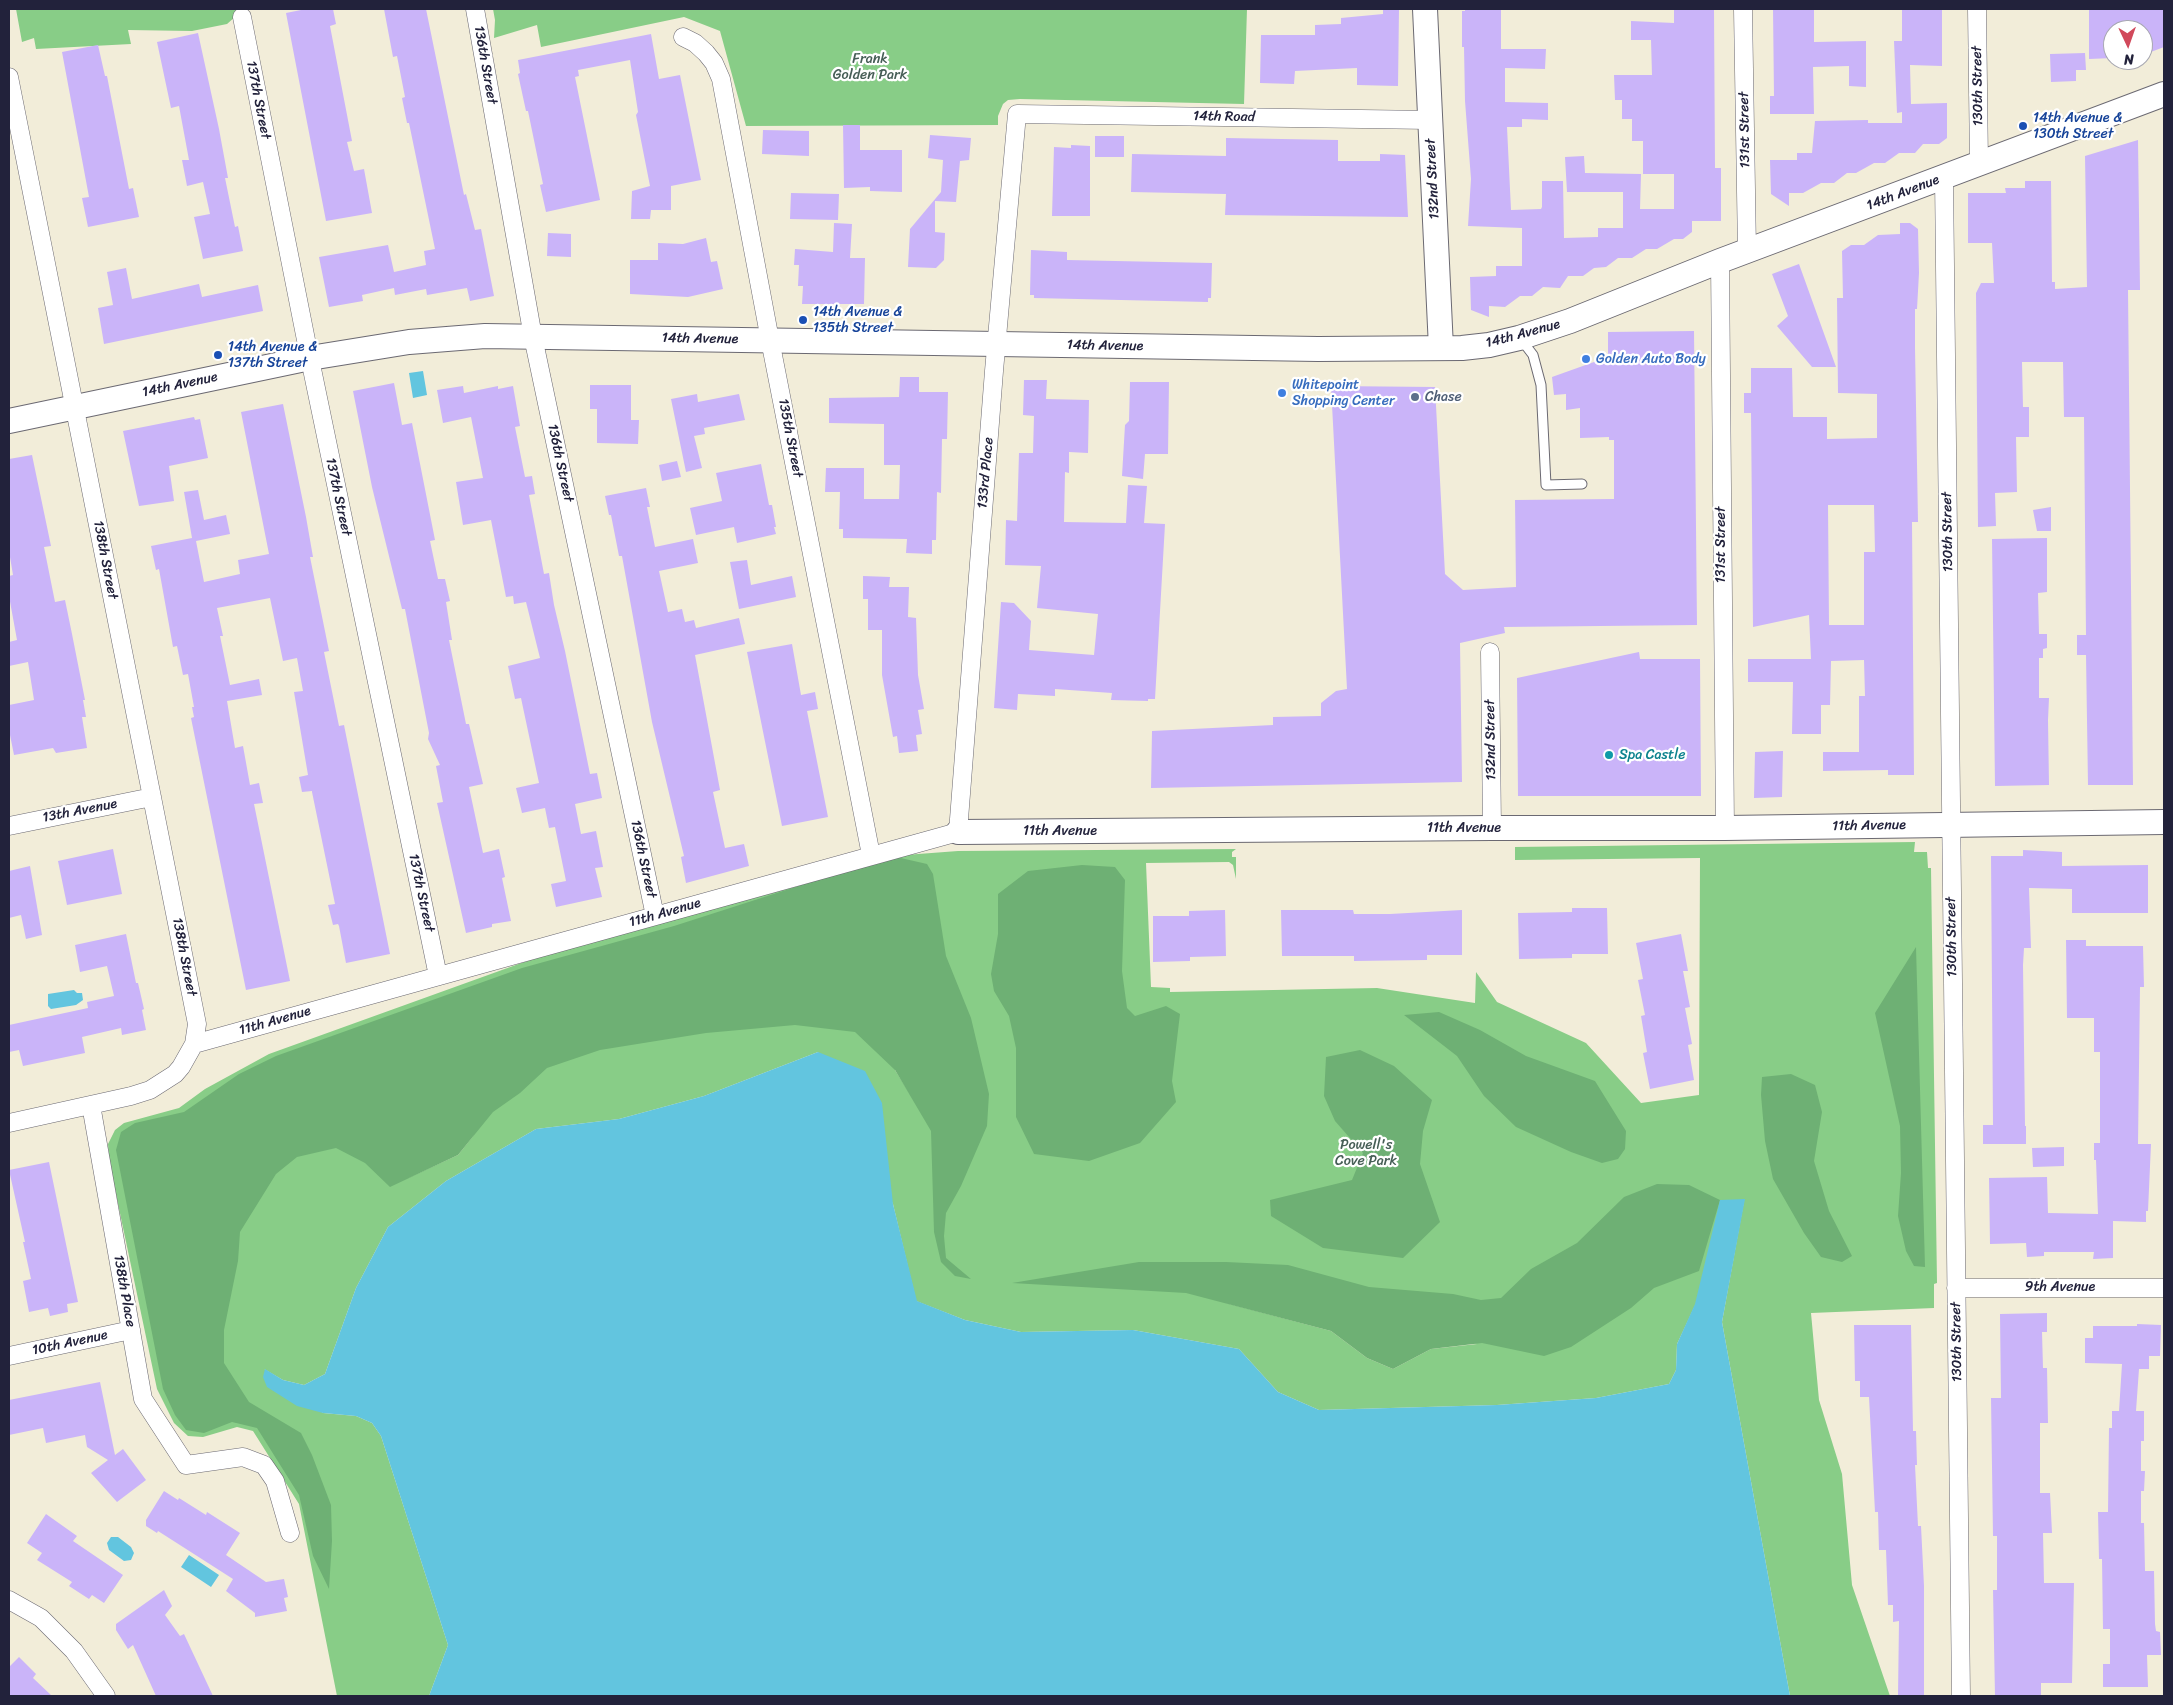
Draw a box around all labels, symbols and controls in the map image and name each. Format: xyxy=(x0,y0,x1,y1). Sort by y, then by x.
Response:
north arrow xyxy=(2103,20,2153,70)
street label: 136th Street xyxy=(470,24,500,106)
street label: 130th Street xyxy=(1969,46,1987,126)
text: N xyxy=(2123,47,2134,72)
park label: Frank Golden Park xyxy=(833,51,907,84)
street label: 137th Street xyxy=(242,59,274,141)
street label: 131st Street xyxy=(1736,92,1754,168)
street label: 14th Road xyxy=(1193,108,1255,126)
place label: 14th Avenue & 130th Street xyxy=(2033,110,2122,142)
marker: 14th Avenue & 130th Street xyxy=(2017,120,2029,132)
street label: 132nd Street xyxy=(1422,138,1444,220)
street label: 14th Avenue xyxy=(1864,171,1942,215)
place label: 14th Avenue & 135th Street xyxy=(813,304,902,336)
marker: 14th Avenue & 135th Street xyxy=(797,314,809,326)
street label: 14th Avenue xyxy=(1484,316,1562,352)
street label: 14th Avenue xyxy=(662,330,738,348)
street label: 14th Avenue xyxy=(1067,337,1143,355)
place label: 14th Avenue & 137th Street xyxy=(228,339,317,372)
marker: 14th Avenue & 137th Street xyxy=(212,349,224,361)
place label: Golden Auto Body xyxy=(1596,351,1706,367)
marker: Golden Auto Body xyxy=(1580,353,1592,365)
street label: 14th Avenue xyxy=(141,369,219,401)
place label: Whitepoint Shopping Center xyxy=(1292,377,1395,410)
marker: Whitepoint Shopping Center xyxy=(1276,387,1288,399)
place label: Chase xyxy=(1425,389,1462,405)
marker: Chase xyxy=(1409,391,1421,403)
street label: 135th Street xyxy=(774,397,806,479)
street label: 136th Street xyxy=(544,422,576,504)
street label: 133rd Place xyxy=(975,436,997,510)
street label: 137th Street xyxy=(322,456,354,538)
street label: 130th Street xyxy=(1939,492,1957,572)
street label: 131st Street xyxy=(1713,507,1729,583)
street label: 138th Street xyxy=(89,519,121,601)
street label: 132nd Street xyxy=(1482,699,1500,781)
place label: Spa Castle xyxy=(1619,747,1685,763)
marker: Spa Castle xyxy=(1603,749,1615,761)
street label: 13th Avenue xyxy=(41,796,119,826)
street label: 11th Avenue xyxy=(1832,817,1906,835)
street label: 136th Street xyxy=(627,818,659,900)
street label: 11th Avenue xyxy=(1427,820,1501,836)
street label: 11th Avenue xyxy=(1023,823,1097,839)
street label: 137th Street xyxy=(405,852,437,934)
street label: 11th Avenue xyxy=(627,895,703,931)
street label: 130th Street xyxy=(1943,897,1961,977)
street label: 138th Street xyxy=(168,916,200,998)
street label: 11th Avenue xyxy=(237,1003,313,1039)
park label: Powell's Cove Park xyxy=(1335,1137,1397,1170)
street label: 138th Place xyxy=(109,1254,139,1328)
street label: 9th Avenue xyxy=(2025,1279,2095,1295)
street label: 130th Street xyxy=(1948,1302,1966,1382)
street label: 10th Avenue xyxy=(31,1327,109,1359)

